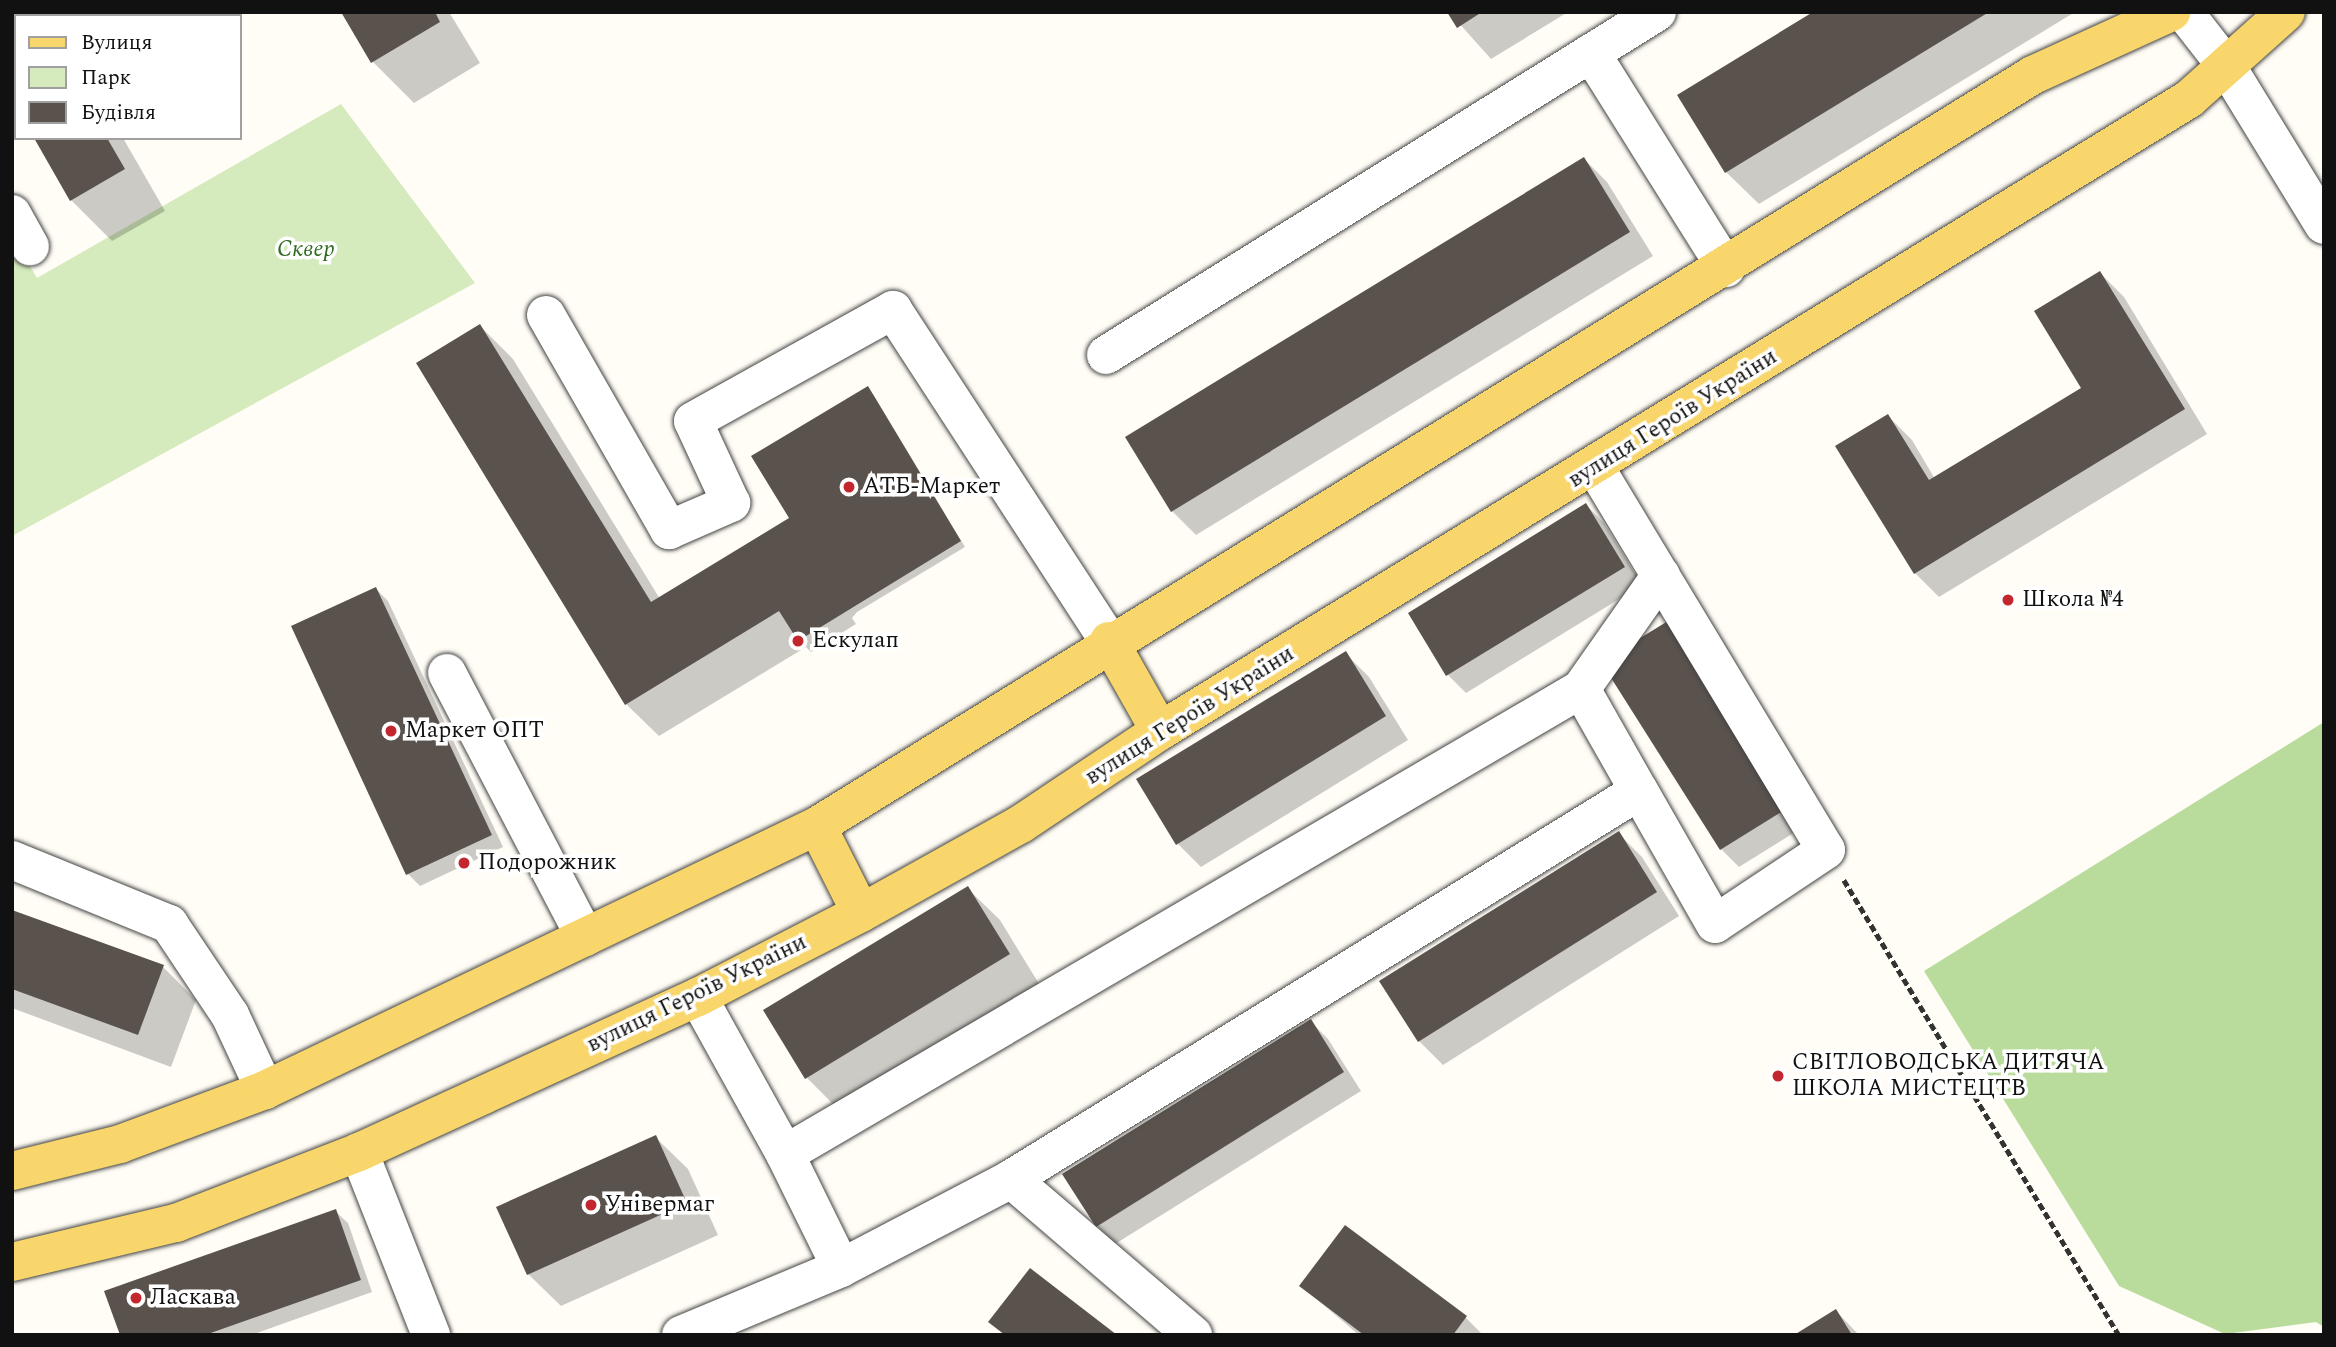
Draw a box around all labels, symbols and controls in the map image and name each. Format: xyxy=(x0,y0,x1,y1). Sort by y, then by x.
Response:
legend xyxy=(14,14,242,140)
text: Вулиця xyxy=(81,27,152,59)
text: Парк xyxy=(81,62,131,94)
text: Будівля xyxy=(81,97,156,129)
park label: Сквер xyxy=(277,236,335,264)
street label: вулиця Героїв України xyxy=(1564,343,1782,495)
place label: АТБ-Маркет xyxy=(863,473,1000,501)
marker: АТБ-Маркет xyxy=(841,479,857,495)
place label: Школа №4 xyxy=(2022,586,2124,614)
marker: Школа №4 xyxy=(2000,592,2016,608)
place label: Ескулап xyxy=(812,627,899,655)
marker: Ескулап xyxy=(790,633,806,649)
street label: вулиця Героїв України xyxy=(1081,640,1299,792)
place label: Маркет ОПТ xyxy=(405,717,544,745)
marker: Маркет ОПТ xyxy=(383,723,399,739)
place label: Подорожник xyxy=(478,849,617,877)
marker: Подорожник xyxy=(456,855,472,871)
street label: вулиця Героїв України xyxy=(583,929,811,1059)
place label: СВІТЛОВОДСЬКА ДИТЯЧА ШКОЛА МИСТЕЦТВ xyxy=(1792,1049,2105,1103)
marker: СВІТЛОВОДСЬКА ДИТЯЧА ШКОЛА МИСТЕЦТВ xyxy=(1770,1068,1786,1084)
place label: Універмаг xyxy=(605,1191,714,1219)
marker: Універмаг xyxy=(583,1197,599,1213)
place label: Ласкава xyxy=(150,1284,236,1312)
marker: Ласкава xyxy=(128,1290,144,1306)

